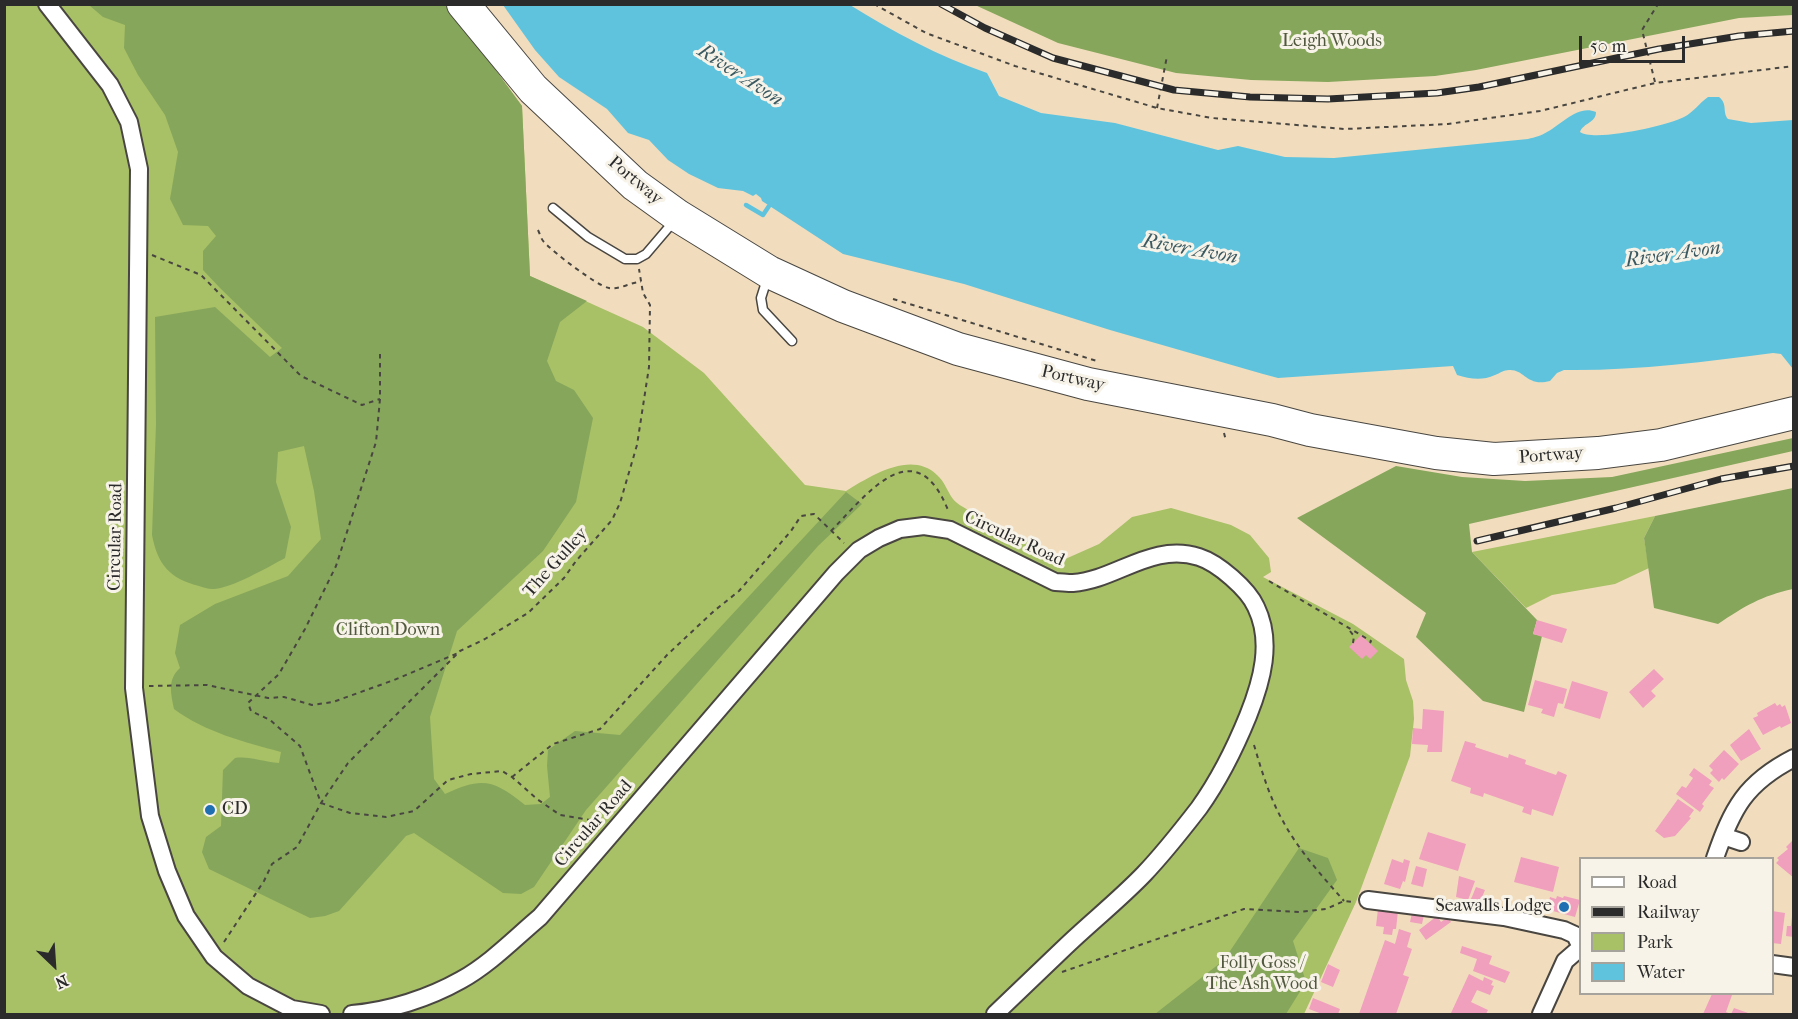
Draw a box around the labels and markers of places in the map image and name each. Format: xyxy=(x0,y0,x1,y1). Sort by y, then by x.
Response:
place label: CD xyxy=(222,799,248,821)
marker: CD xyxy=(203,803,217,817)
place label: Seawalls Lodge xyxy=(1435,896,1552,918)
marker: Seawalls Lodge xyxy=(1557,900,1571,914)

